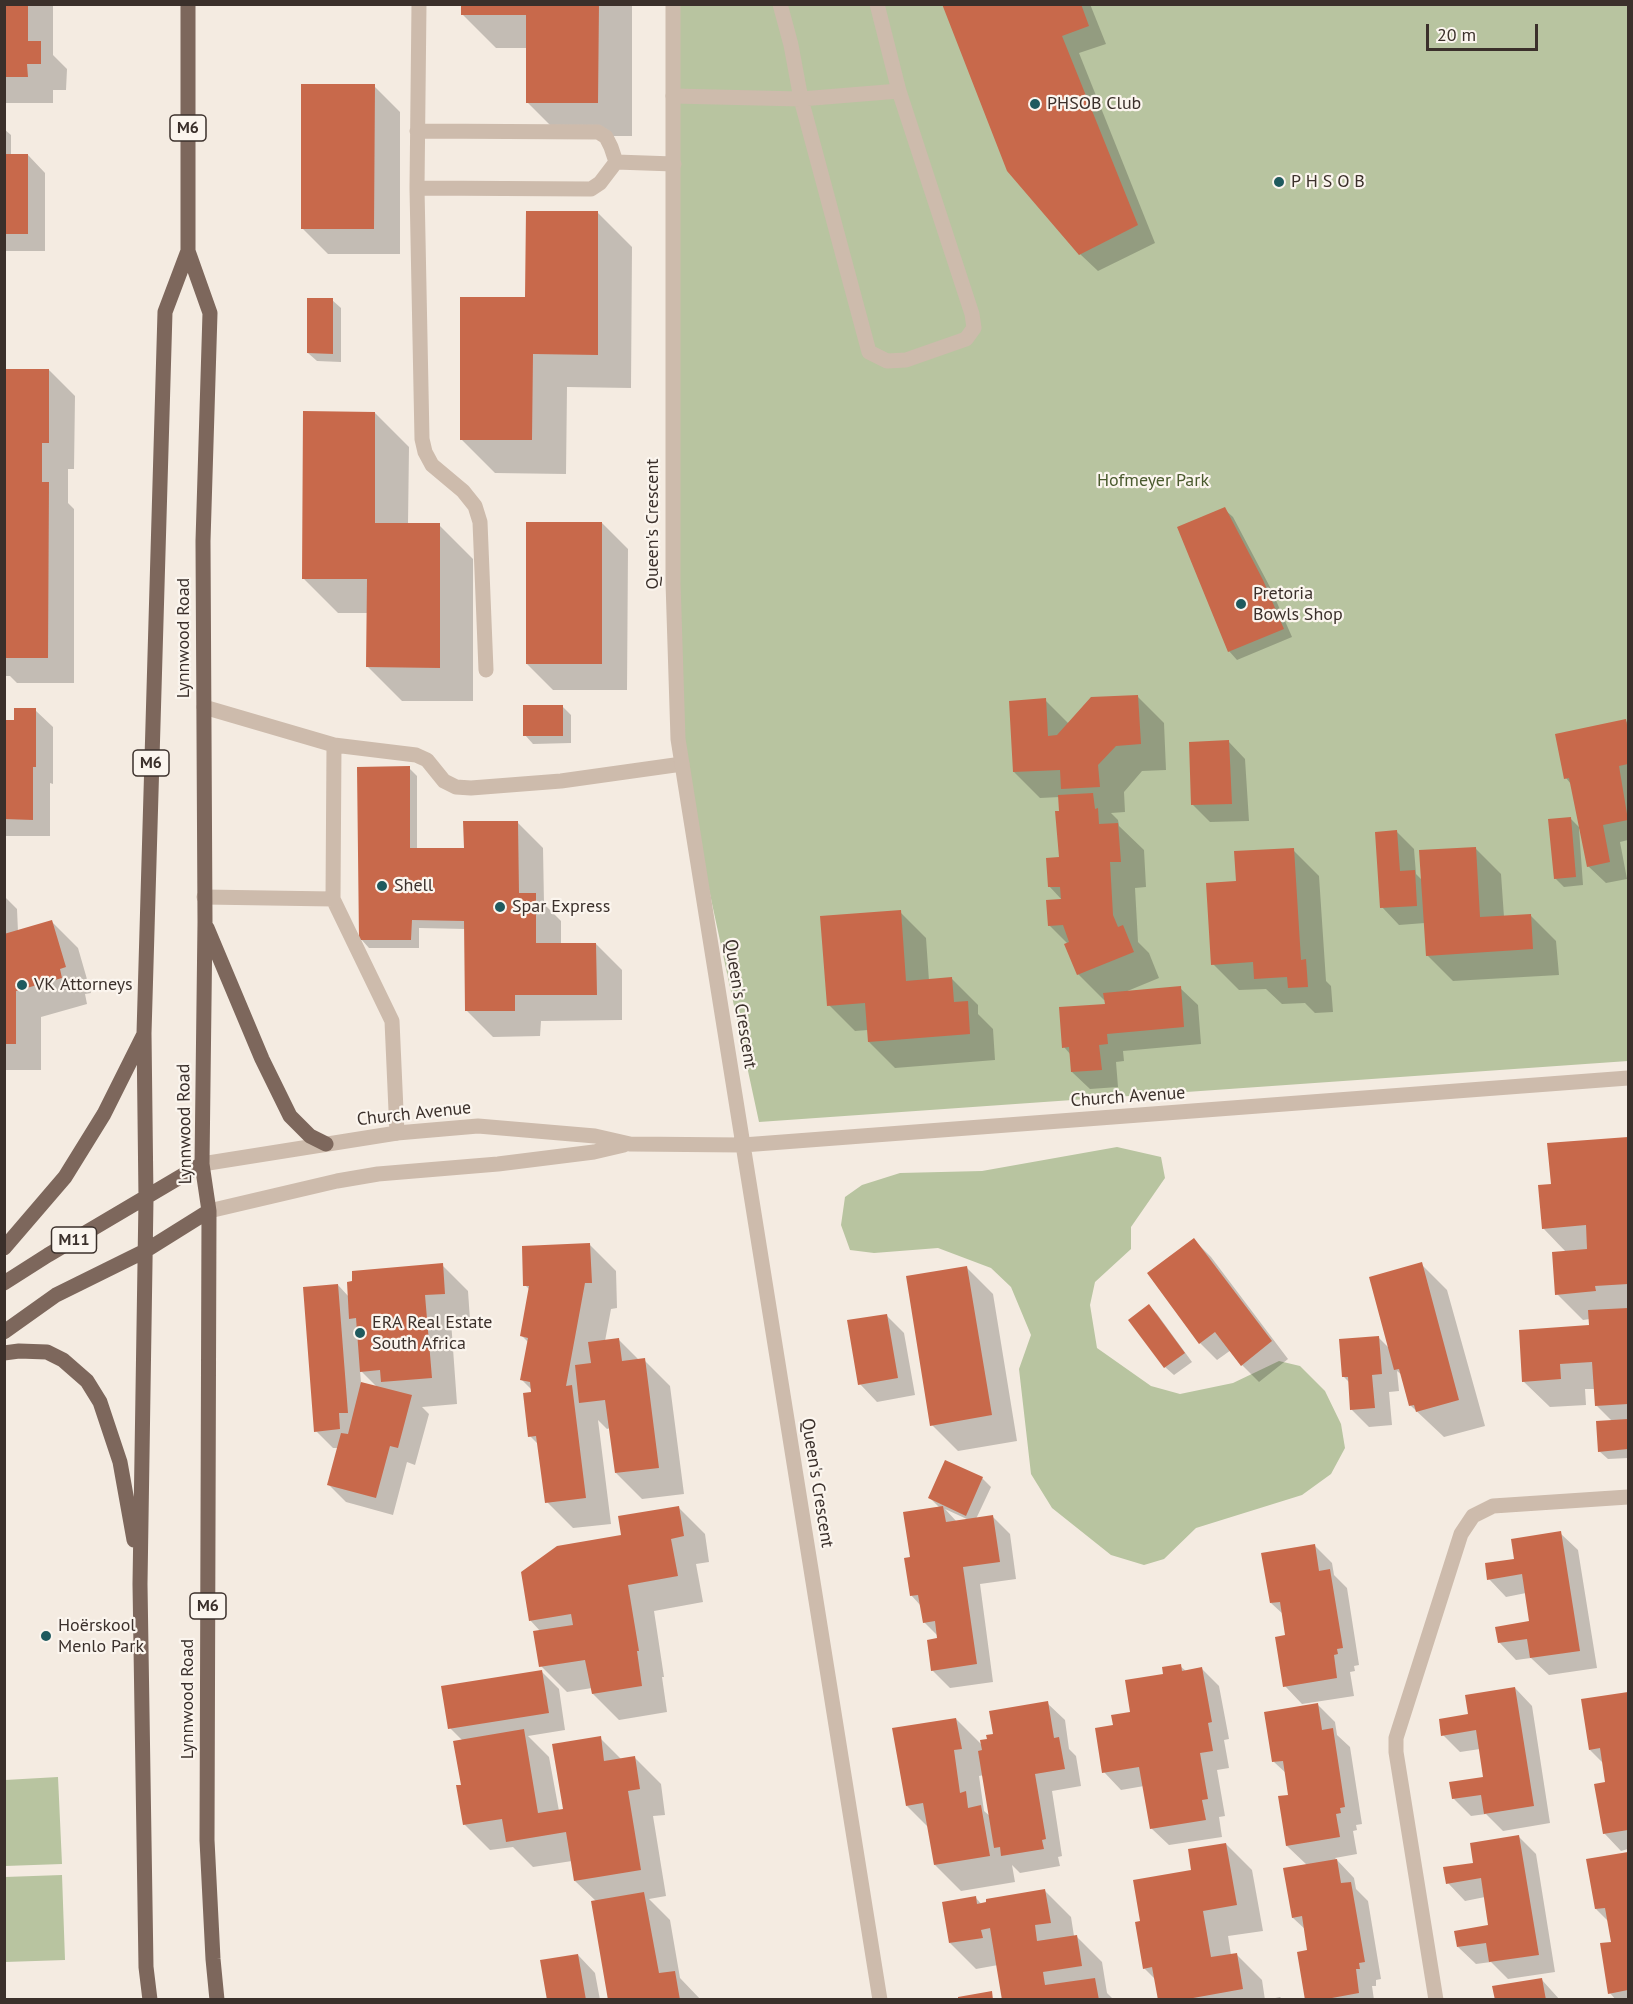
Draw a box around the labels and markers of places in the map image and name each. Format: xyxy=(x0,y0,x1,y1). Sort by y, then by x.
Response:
place label: PHSOB Club xyxy=(1047,93,1141,115)
marker: PHSOB Club xyxy=(1028,97,1042,111)
place label: P H S O B xyxy=(1291,171,1365,193)
marker: P H S O B xyxy=(1272,175,1286,189)
place label: Pretoria Bowls Shop xyxy=(1253,583,1343,626)
marker: Pretoria Bowls Shop xyxy=(1234,597,1248,611)
place label: Shell xyxy=(394,875,433,897)
marker: Shell xyxy=(375,879,389,893)
place label: Spar Express xyxy=(512,896,610,918)
marker: Spar Express xyxy=(493,900,507,914)
place label: VK Attorneys xyxy=(34,974,133,996)
marker: VK Attorneys xyxy=(15,978,29,992)
place label: ERA Real Estate South Africa xyxy=(372,1312,493,1354)
marker: ERA Real Estate South Africa xyxy=(353,1326,367,1340)
place label: Hoërskool Menlo Park xyxy=(58,1615,144,1658)
marker: Hoërskool Menlo Park xyxy=(39,1629,53,1643)

